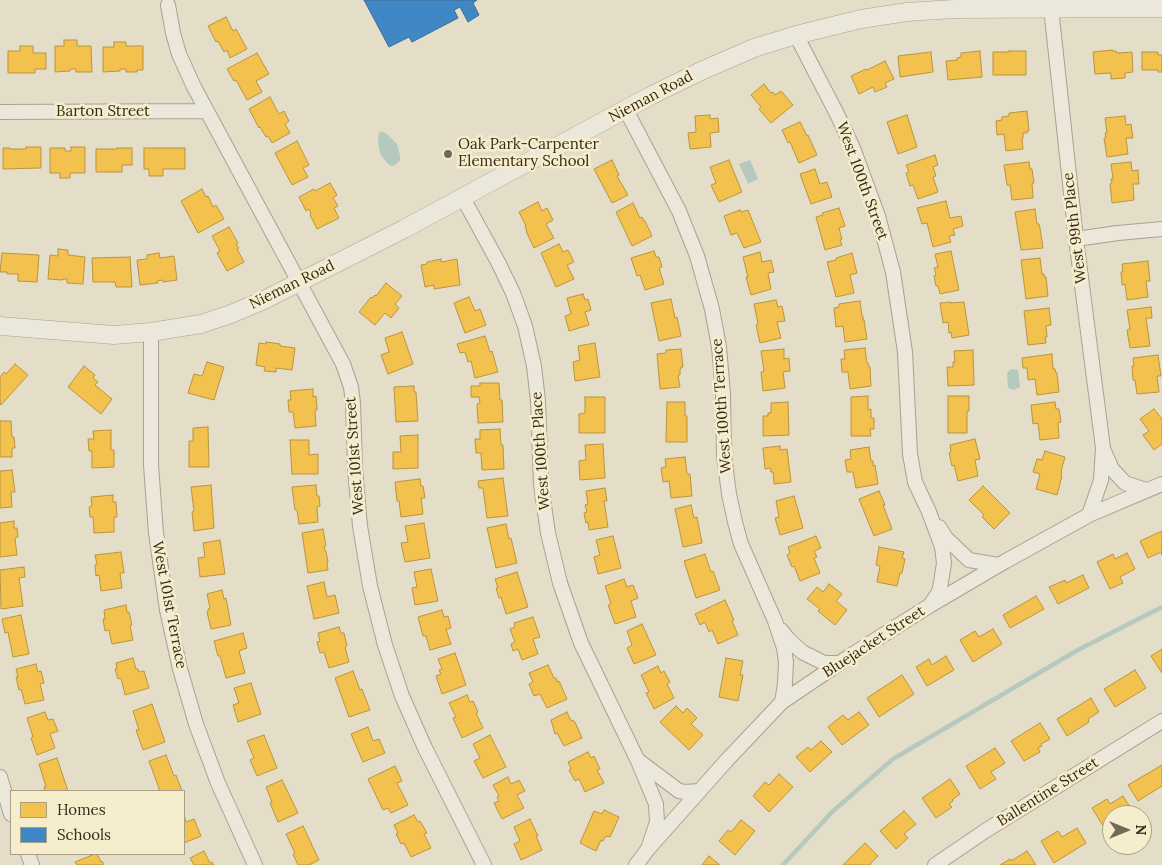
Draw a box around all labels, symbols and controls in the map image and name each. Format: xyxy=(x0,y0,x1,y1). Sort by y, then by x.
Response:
street label: Nieman Road xyxy=(606,67,696,127)
street label: Barton Street xyxy=(56,103,150,121)
street label: West 100th Street xyxy=(832,119,892,243)
place label: Oak Park-Carpenter Elementary School xyxy=(458,136,599,171)
marker: Oak Park-Carpenter Elementary School xyxy=(442,148,454,160)
street label: West 99th Place xyxy=(1059,171,1091,285)
street label: Nieman Road xyxy=(246,257,338,313)
street label: West 100th Terrace xyxy=(708,338,736,474)
street label: West 100th Place xyxy=(528,391,554,511)
street label: West 101st Street xyxy=(342,396,368,516)
street label: West 101st Terrace xyxy=(148,540,190,670)
street label: Bluejacket Street xyxy=(820,602,928,682)
street label: Ballentine Street xyxy=(994,754,1102,830)
legend xyxy=(10,790,185,855)
text: Homes xyxy=(57,800,106,819)
north arrow xyxy=(1102,805,1152,855)
text: Schools xyxy=(57,825,111,844)
text: N xyxy=(1132,825,1150,835)

